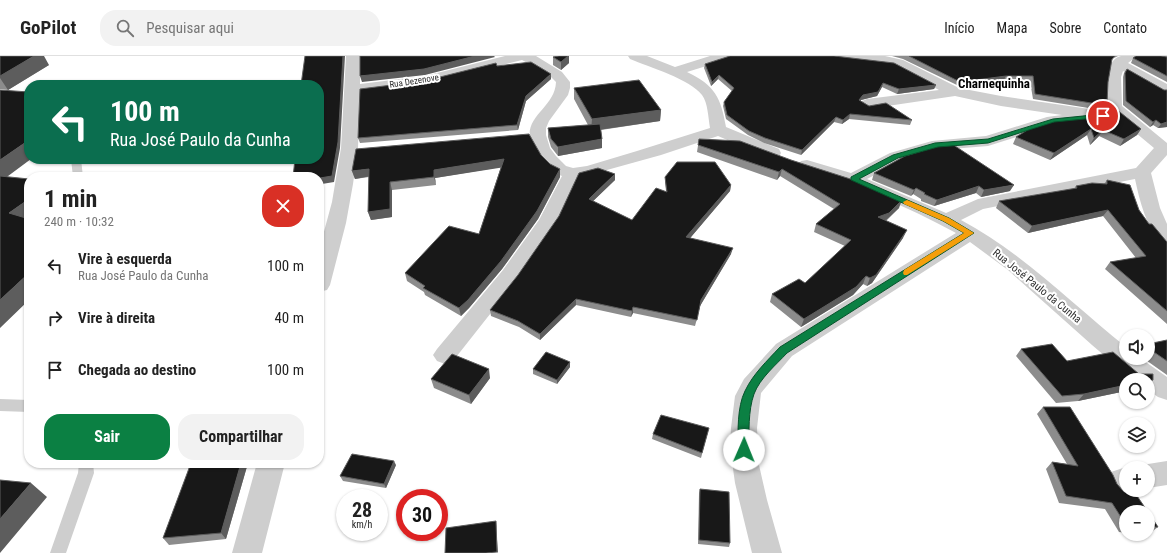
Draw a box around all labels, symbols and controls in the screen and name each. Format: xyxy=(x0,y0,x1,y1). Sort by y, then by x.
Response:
search box xyxy=(100,10,380,46)
text: GoPilot xyxy=(20,16,76,39)
icon: search xyxy=(114,17,136,39)
text: Pesquisar aqui xyxy=(146,19,234,37)
text: Início xyxy=(944,20,975,36)
text: Mapa xyxy=(997,20,1027,36)
text: Sobre xyxy=(1049,20,1081,36)
text: Contato xyxy=(1103,20,1147,36)
street label: Rua Dezenove xyxy=(389,72,439,90)
district label: Charnequinha xyxy=(958,76,1030,91)
text: 100 m xyxy=(110,95,180,128)
icon: left xyxy=(44,96,96,148)
pin xyxy=(1086,99,1120,133)
icon: arrive xyxy=(1092,105,1114,127)
text: Rua José Paulo da Cunha xyxy=(110,129,291,150)
text: 1 min xyxy=(44,185,97,213)
button: close xyxy=(262,185,304,227)
text: 240 m · 10:32 xyxy=(44,214,114,229)
street label: Rua José Paulo da Cunha xyxy=(990,246,1084,326)
text: Vire à esquerda xyxy=(78,250,172,268)
icon: left xyxy=(44,255,66,277)
text: 100 m xyxy=(267,257,304,275)
text: Rua José Paulo da Cunha xyxy=(78,268,208,283)
icon: right xyxy=(44,307,66,329)
text: Vire à direita xyxy=(78,309,155,327)
text: 40 m xyxy=(274,309,304,327)
map controls xyxy=(1119,329,1155,541)
button: sound xyxy=(1119,329,1155,365)
icon: arrive xyxy=(44,359,66,381)
text: Chegada ao destino xyxy=(78,361,196,379)
text: 100 m xyxy=(267,361,304,379)
button: search xyxy=(1119,373,1155,409)
button: Sair xyxy=(44,414,170,460)
button: Compartilhar xyxy=(178,414,304,460)
button: layers xyxy=(1119,417,1155,453)
position arrow xyxy=(723,429,765,471)
button: + xyxy=(1119,461,1155,497)
speed limit sign: 30 xyxy=(396,489,448,541)
text: 28 xyxy=(352,498,372,522)
button: − xyxy=(1119,505,1155,541)
text: km/h xyxy=(352,519,372,530)

